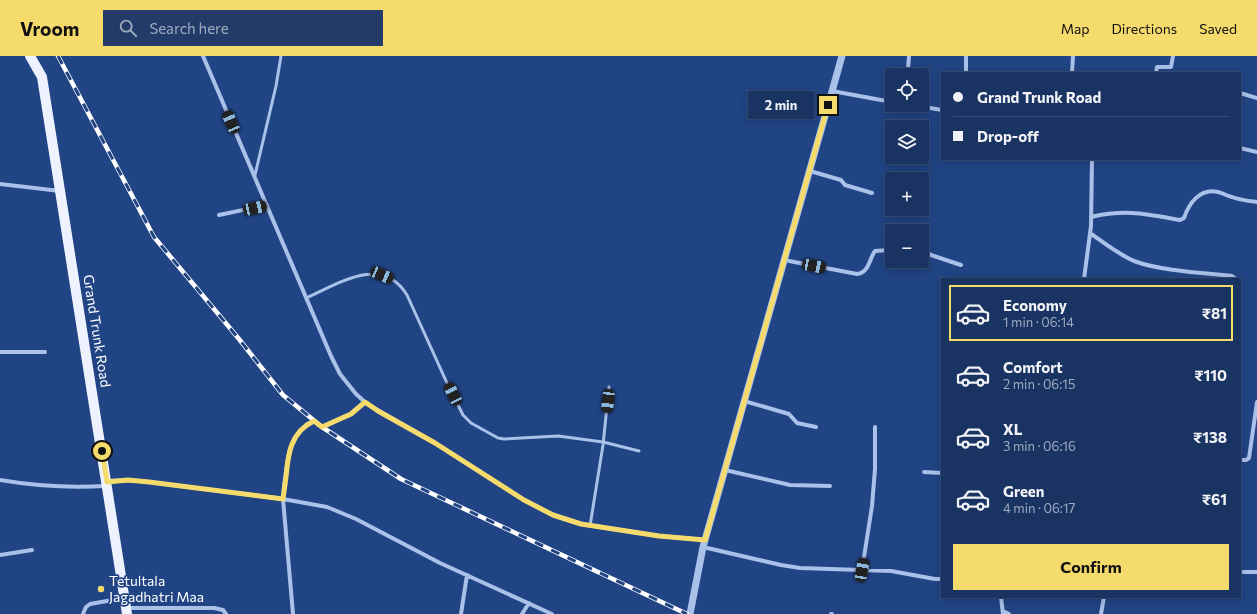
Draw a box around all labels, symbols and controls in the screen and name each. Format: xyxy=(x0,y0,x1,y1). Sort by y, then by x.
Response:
search box xyxy=(103,10,383,46)
text: Vroom xyxy=(20,17,79,40)
icon: search xyxy=(117,17,139,39)
text: Search here xyxy=(149,19,229,37)
text: Map xyxy=(1061,20,1090,37)
text: Directions xyxy=(1112,20,1177,37)
text: Saved xyxy=(1199,20,1237,37)
map controls xyxy=(885,68,929,268)
button: locate xyxy=(885,68,929,112)
text: Grand Trunk Road xyxy=(977,88,1101,106)
callout: 2 min xyxy=(748,91,814,119)
route end xyxy=(819,96,837,114)
text: 2 min xyxy=(765,97,797,113)
car xyxy=(221,109,241,135)
button: layers xyxy=(885,120,929,164)
text: Drop-off xyxy=(977,127,1039,145)
button: + xyxy=(885,172,929,216)
car xyxy=(242,200,268,216)
button: − xyxy=(885,224,929,268)
car xyxy=(801,258,827,274)
car xyxy=(369,265,395,285)
street label: Grand Trunk Road xyxy=(80,273,115,389)
icon: car xyxy=(955,295,991,331)
text: Economy xyxy=(1003,296,1067,314)
text: ₹81 xyxy=(1202,304,1227,322)
text: 1 min · 06:14 xyxy=(1003,314,1074,330)
icon: car xyxy=(955,357,991,393)
text: Comfort xyxy=(1003,358,1063,376)
text: ₹110 xyxy=(1194,366,1227,384)
text: 2 min · 06:15 xyxy=(1003,376,1075,392)
car xyxy=(442,381,464,407)
car xyxy=(601,388,615,414)
icon: car xyxy=(955,419,991,455)
text: XL xyxy=(1003,420,1022,438)
text: ₹138 xyxy=(1193,428,1227,446)
text: 3 min · 06:16 xyxy=(1003,438,1076,454)
route start xyxy=(93,442,111,460)
icon: car xyxy=(955,481,991,517)
text: Green xyxy=(1003,482,1044,500)
text: ₹61 xyxy=(1202,490,1227,508)
text: 4 min · 06:17 xyxy=(1003,500,1075,516)
button: Confirm xyxy=(953,544,1229,590)
car xyxy=(854,557,870,583)
place label: Tetultala Jagadhatri Maa xyxy=(109,572,204,605)
marker: Tetultala Jagadhatri Maa xyxy=(96,584,106,594)

